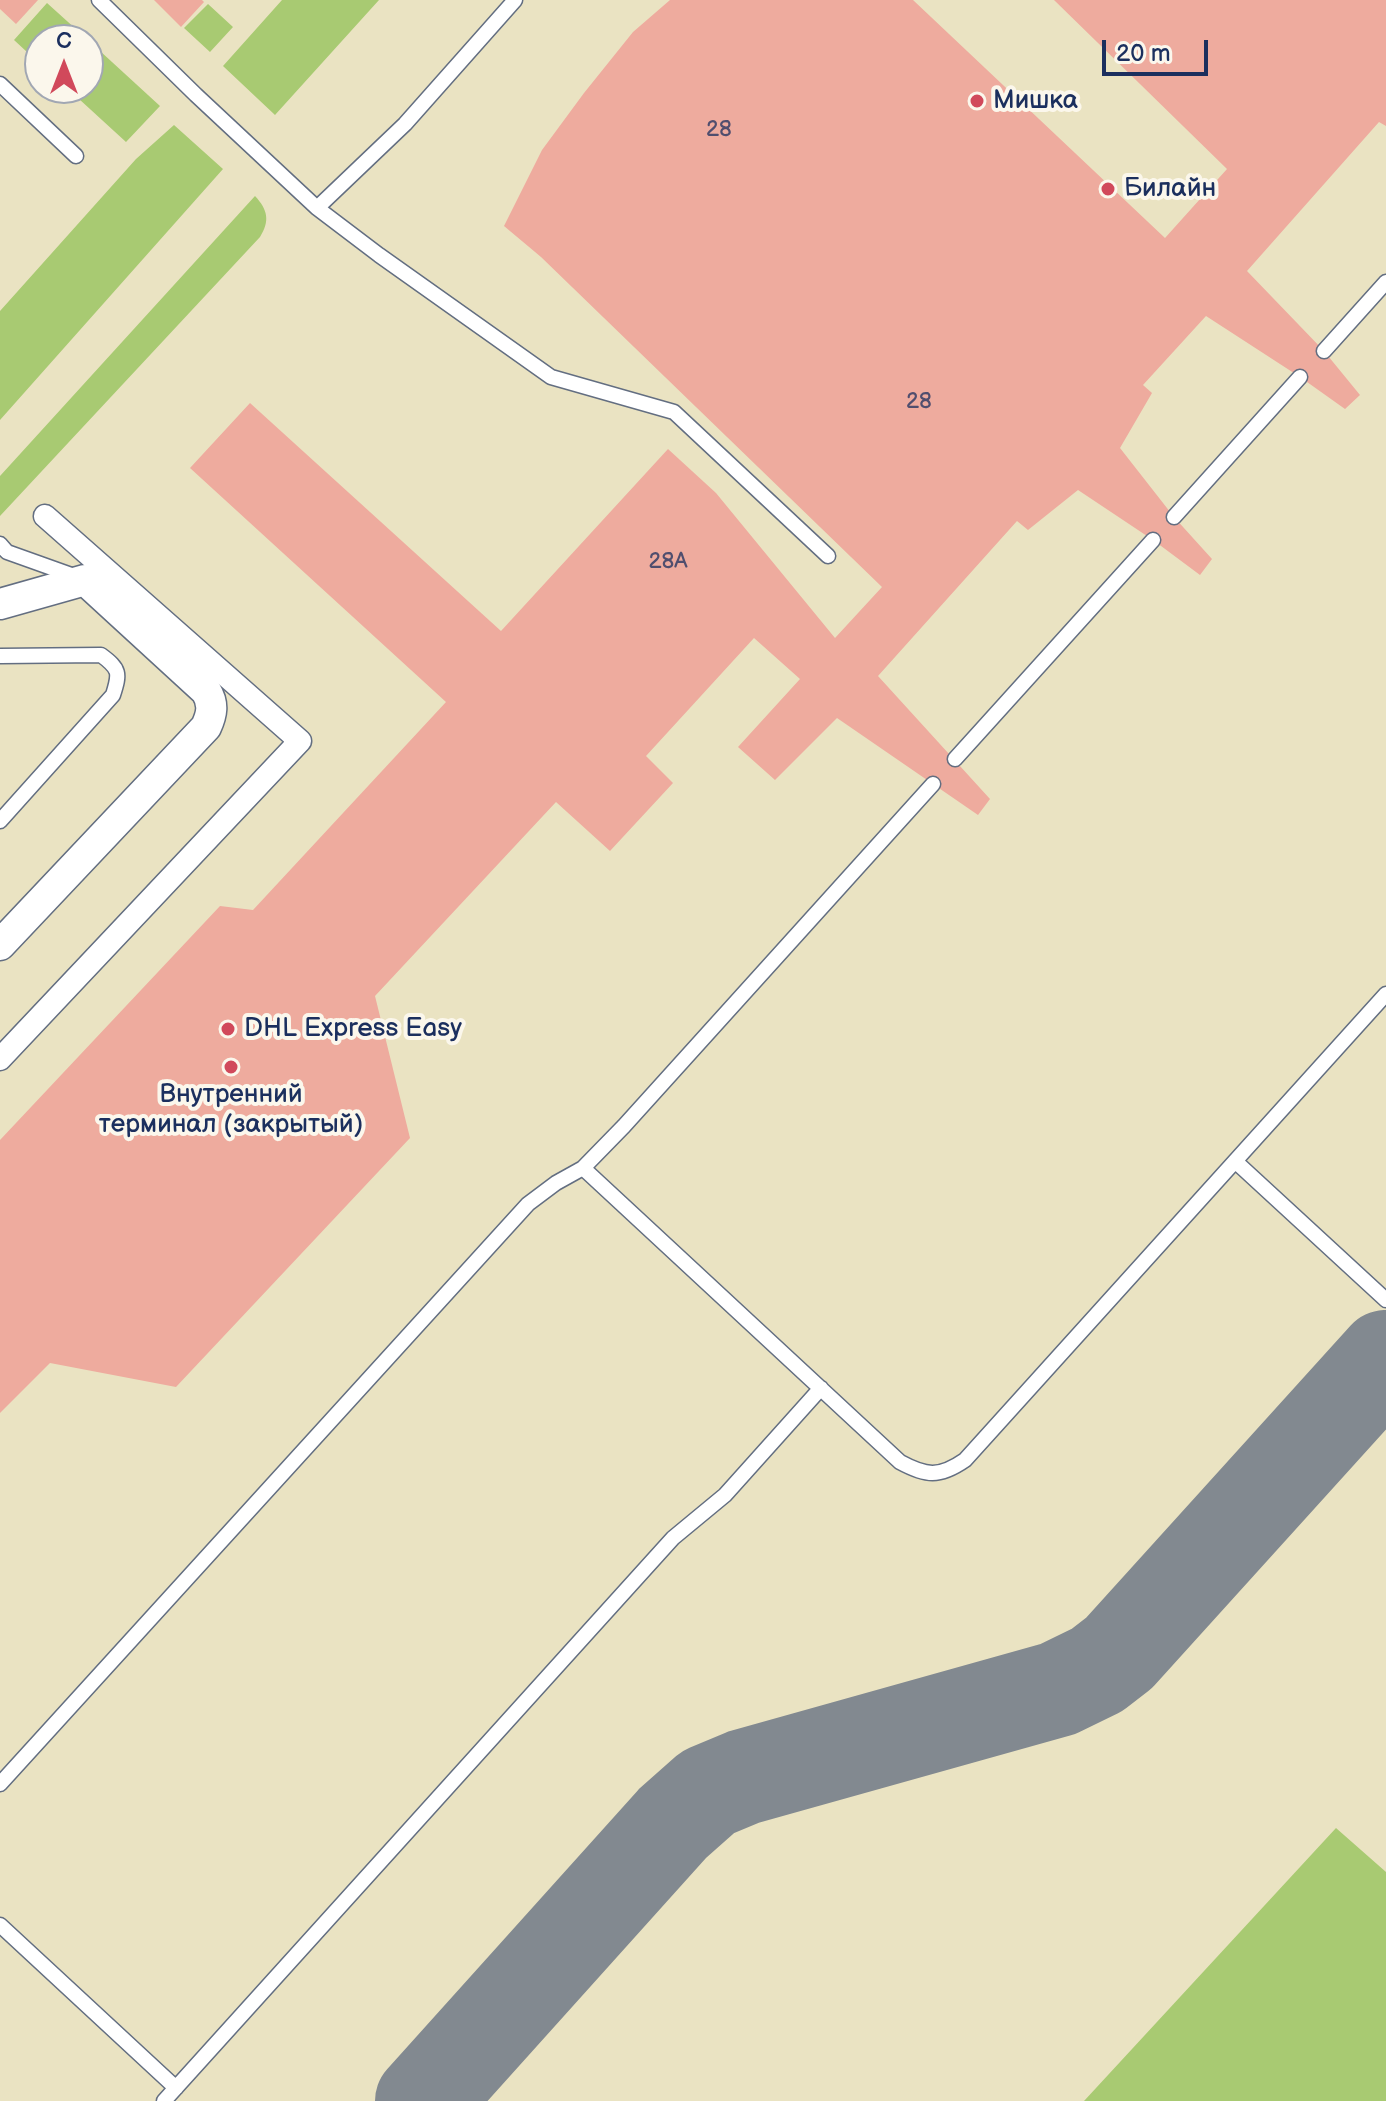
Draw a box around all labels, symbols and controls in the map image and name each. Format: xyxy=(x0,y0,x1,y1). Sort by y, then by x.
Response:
north arrow xyxy=(24,24,104,104)
scale bar xyxy=(1106,24,1212,74)
text: С xyxy=(56,28,72,55)
text: 20 m xyxy=(1116,39,1171,68)
place label: Мишка xyxy=(993,85,1078,117)
marker: Мишка xyxy=(968,92,986,110)
house number: 28 xyxy=(706,117,732,143)
place label: Билайн xyxy=(1124,173,1216,205)
marker: Билайн xyxy=(1099,180,1117,198)
house number: 28 xyxy=(906,389,932,415)
house number: 28А xyxy=(648,549,688,575)
place label: DHL Express Easy xyxy=(244,1013,462,1045)
marker: DHL Express Easy xyxy=(219,1020,237,1038)
marker: Внутренний терминал (закрытый) xyxy=(222,1058,240,1076)
place label: Внутренний терминал (закрытый) xyxy=(99,1079,363,1140)

